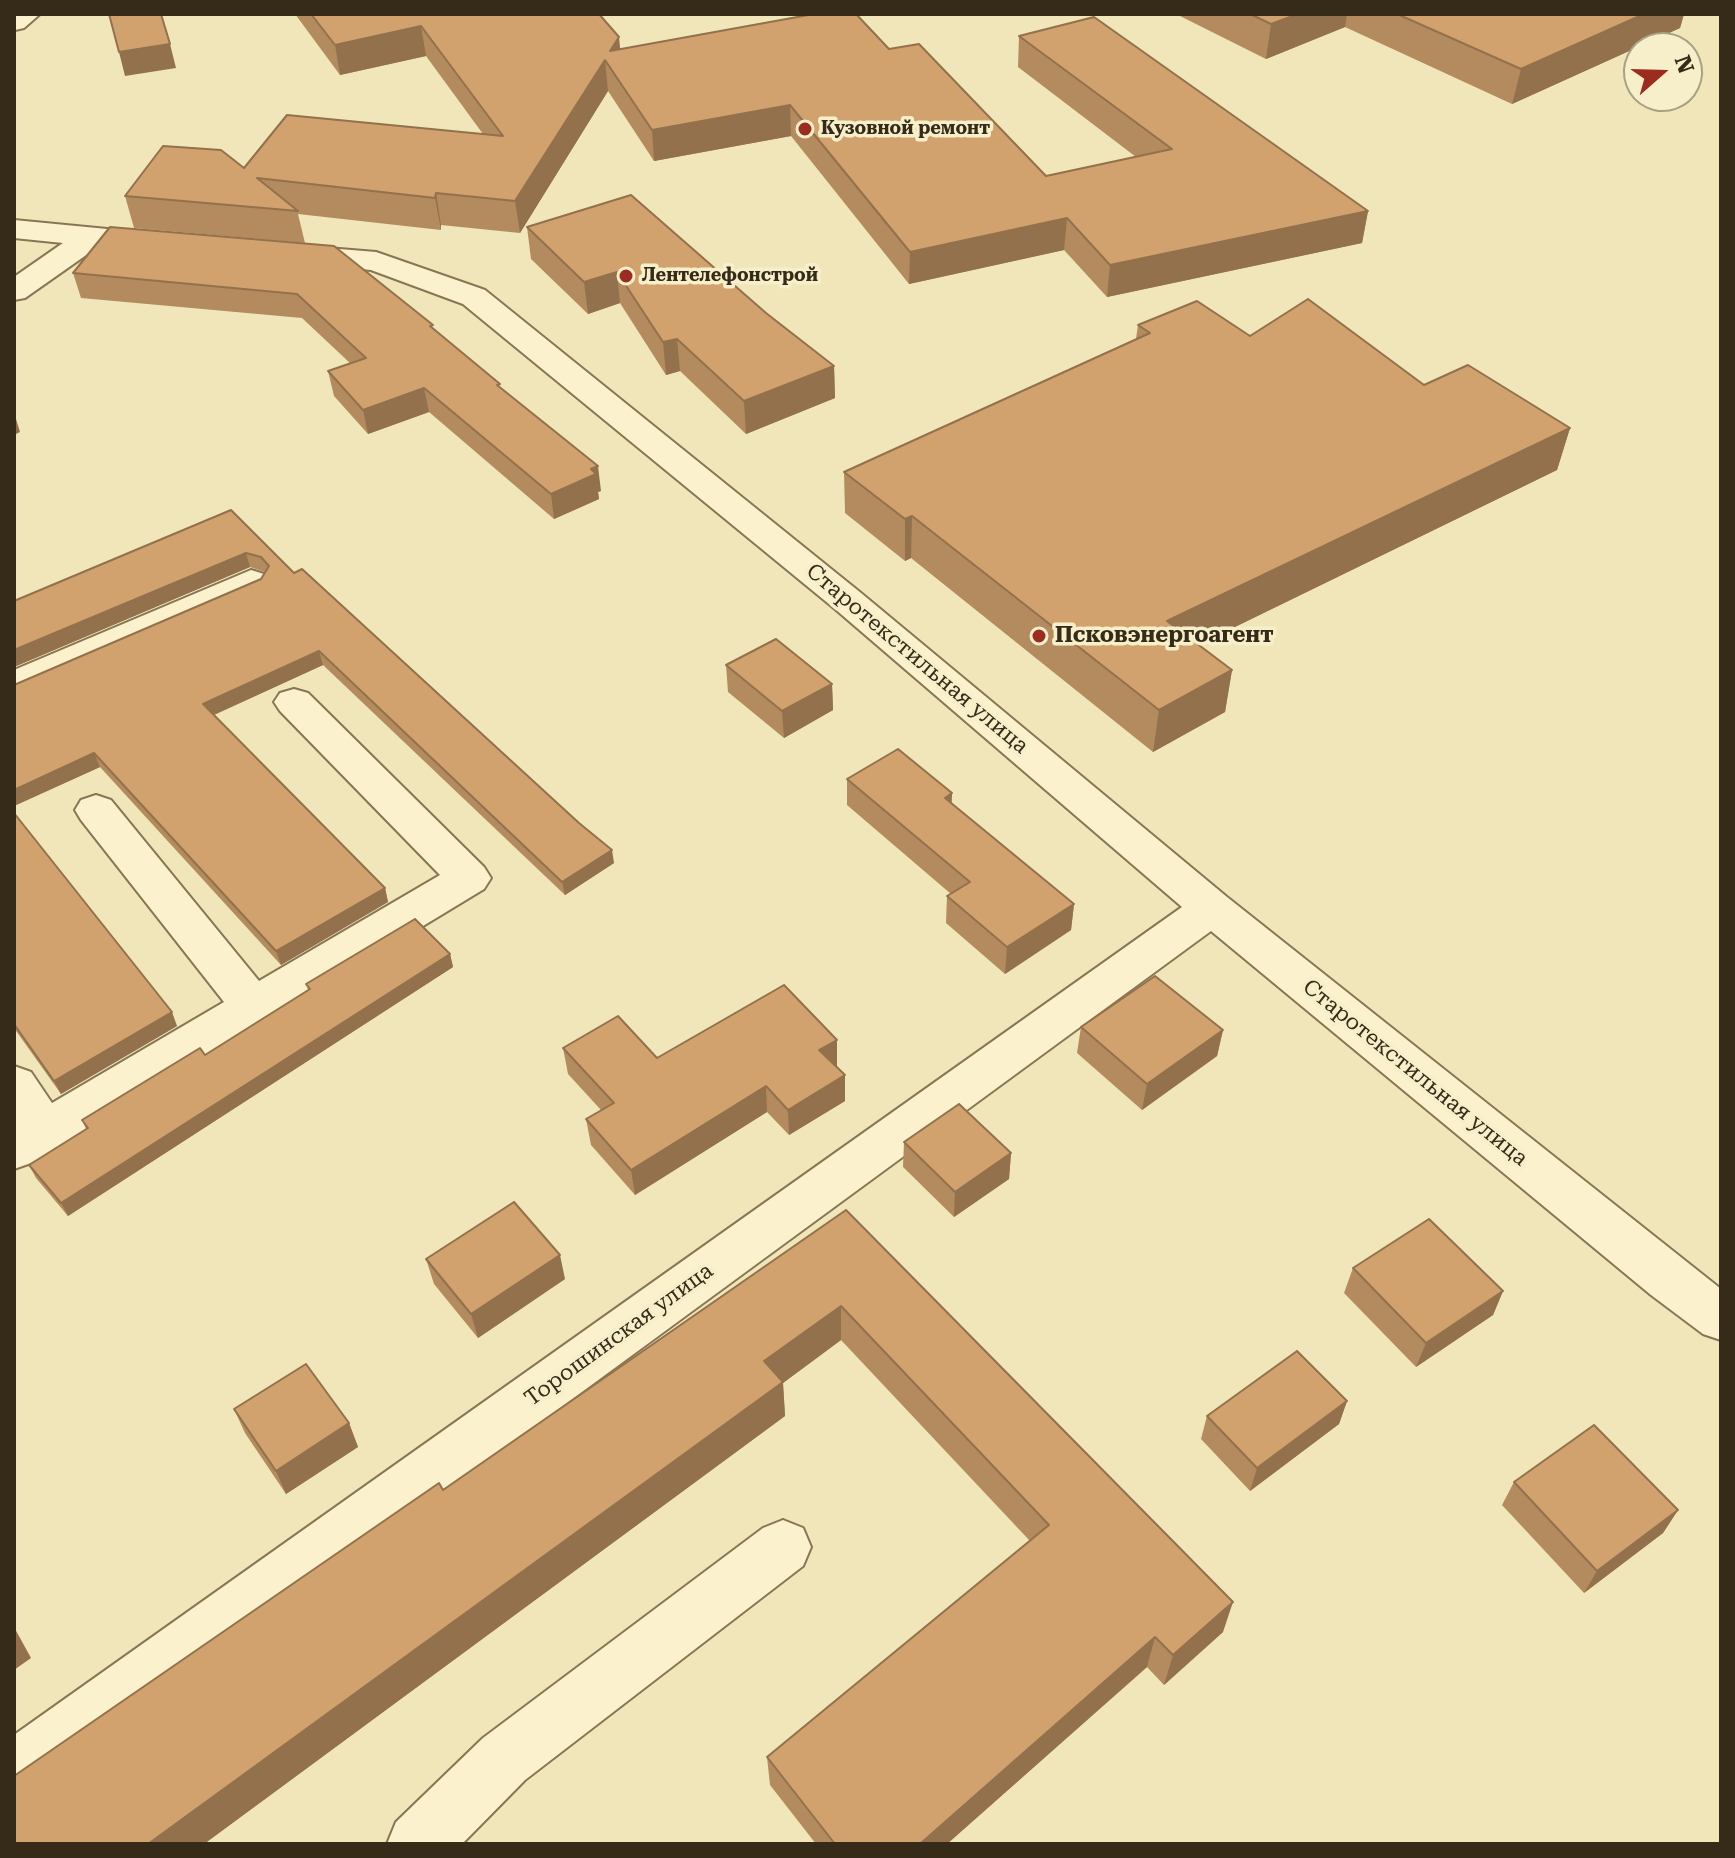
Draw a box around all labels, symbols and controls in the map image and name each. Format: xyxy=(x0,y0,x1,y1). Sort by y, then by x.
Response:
north arrow xyxy=(1623,32,1703,112)
text: N xyxy=(1669,52,1699,77)
place label: Кузовной ремонт xyxy=(821,118,990,140)
marker: Кузовной ремонт xyxy=(796,120,814,138)
place label: Лентелефонстрой xyxy=(642,265,818,287)
marker: Лентелефонстрой xyxy=(617,267,635,285)
street label: Старотекстильная улица xyxy=(801,558,1033,760)
place label: Псковэнергоагент xyxy=(1055,623,1273,649)
marker: Псковэнергоагент xyxy=(1030,627,1048,645)
street label: Старотекстильная улица xyxy=(1297,974,1533,1172)
street label: Торошинская улица xyxy=(520,1258,718,1412)

